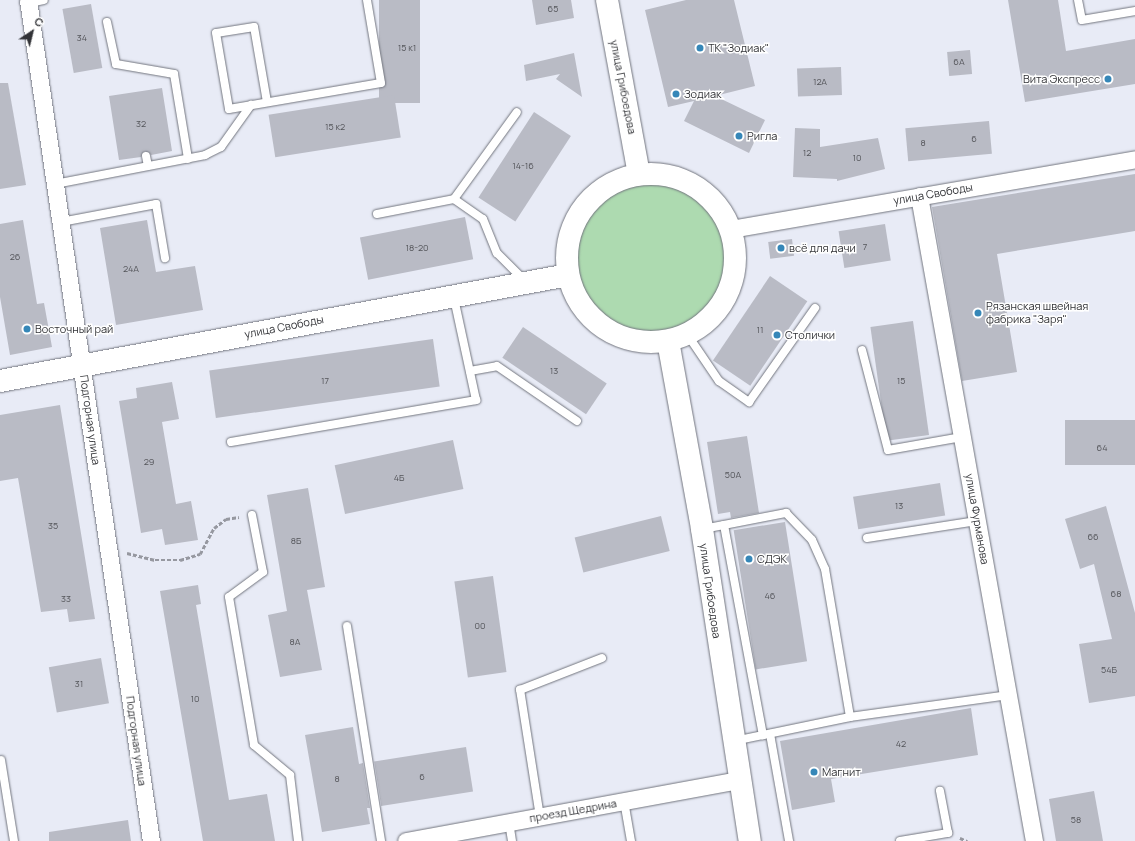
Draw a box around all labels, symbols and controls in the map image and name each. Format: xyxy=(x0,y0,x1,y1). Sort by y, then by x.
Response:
house number: 65 xyxy=(548,4,558,14)
north arrow xyxy=(12,12,52,52)
text: С xyxy=(32,13,47,30)
house number: 34 xyxy=(77,33,87,43)
street label: улица Грибоедова xyxy=(607,39,639,135)
place label: ТК "Зодиак" xyxy=(708,41,769,55)
house number: 15 к1 xyxy=(398,43,416,53)
marker: ТК "Зодиак" xyxy=(695,43,705,53)
house number: 6А xyxy=(953,57,965,67)
place label: Вита Экспресс xyxy=(1023,72,1100,86)
marker: Вита Экспресс xyxy=(1103,74,1113,84)
house number: 12А xyxy=(813,77,827,87)
place label: Зодиак xyxy=(684,87,721,101)
marker: Зодиак xyxy=(671,89,681,99)
house number: 32 xyxy=(136,119,146,129)
house number: 15 к2 xyxy=(325,122,345,132)
place label: Ригла xyxy=(747,129,777,143)
marker: Ригла xyxy=(734,131,744,141)
house number: 6 xyxy=(971,134,977,144)
house number: 8 xyxy=(920,138,926,148)
house number: 12 xyxy=(803,148,811,158)
house number: 10 xyxy=(853,153,861,163)
house number: 14-16 xyxy=(512,161,534,171)
street label: улица Свободы xyxy=(892,181,974,207)
place label: всё для дачи xyxy=(789,241,856,255)
house number: 7 xyxy=(863,242,867,252)
house number: 18-20 xyxy=(405,243,429,253)
marker: всё для дачи xyxy=(776,243,786,253)
house number: 26 xyxy=(10,252,20,262)
house number: 24А xyxy=(123,264,139,274)
place label: Рязанская швейная фабрика "Заря" xyxy=(986,300,1088,326)
marker: Рязанская швейная фабрика "Заря" xyxy=(973,308,983,318)
street label: улица Свободы xyxy=(243,313,325,341)
place label: Восточный рай xyxy=(35,322,113,336)
marker: Восточный рай xyxy=(22,324,32,334)
house number: 11 xyxy=(756,325,764,335)
place label: Столички xyxy=(785,328,835,342)
marker: Столички xyxy=(772,330,782,340)
house number: 13 xyxy=(550,366,558,376)
street label: Подгорная улица xyxy=(77,374,103,466)
house number: 17 xyxy=(321,376,329,386)
house number: 15 xyxy=(897,376,905,386)
house number: 64 xyxy=(1097,443,1107,453)
house number: 29 xyxy=(144,457,154,467)
house number: 50А xyxy=(725,470,741,480)
street label: улица Фурманова xyxy=(963,472,991,566)
house number: 4Б xyxy=(394,473,404,483)
house number: 13 xyxy=(895,501,903,511)
house number: 35 xyxy=(48,521,58,531)
house number: 66 xyxy=(1087,532,1099,542)
house number: 8Б xyxy=(291,536,301,546)
street label: улица Грибоедова xyxy=(697,543,723,639)
place label: СДЭК xyxy=(757,552,787,566)
marker: СДЭК xyxy=(744,554,754,564)
house number: 68 xyxy=(1111,589,1121,599)
house number: 46 xyxy=(765,591,775,601)
house number: 33 xyxy=(61,594,71,604)
house number: 00 xyxy=(475,621,485,631)
house number: 8А xyxy=(290,637,300,647)
house number: 54Б xyxy=(1101,665,1117,675)
house number: 31 xyxy=(75,679,83,689)
house number: 10 xyxy=(191,694,199,704)
street label: Подгорная улица xyxy=(123,695,149,787)
house number: 42 xyxy=(896,739,906,749)
place label: Магнит xyxy=(822,765,861,779)
marker: Магнит xyxy=(809,767,819,777)
house number: 6 xyxy=(419,772,425,782)
house number: 8 xyxy=(334,774,340,784)
street label: проезд Щедрина xyxy=(528,797,618,825)
house number: 58 xyxy=(1071,815,1081,825)

